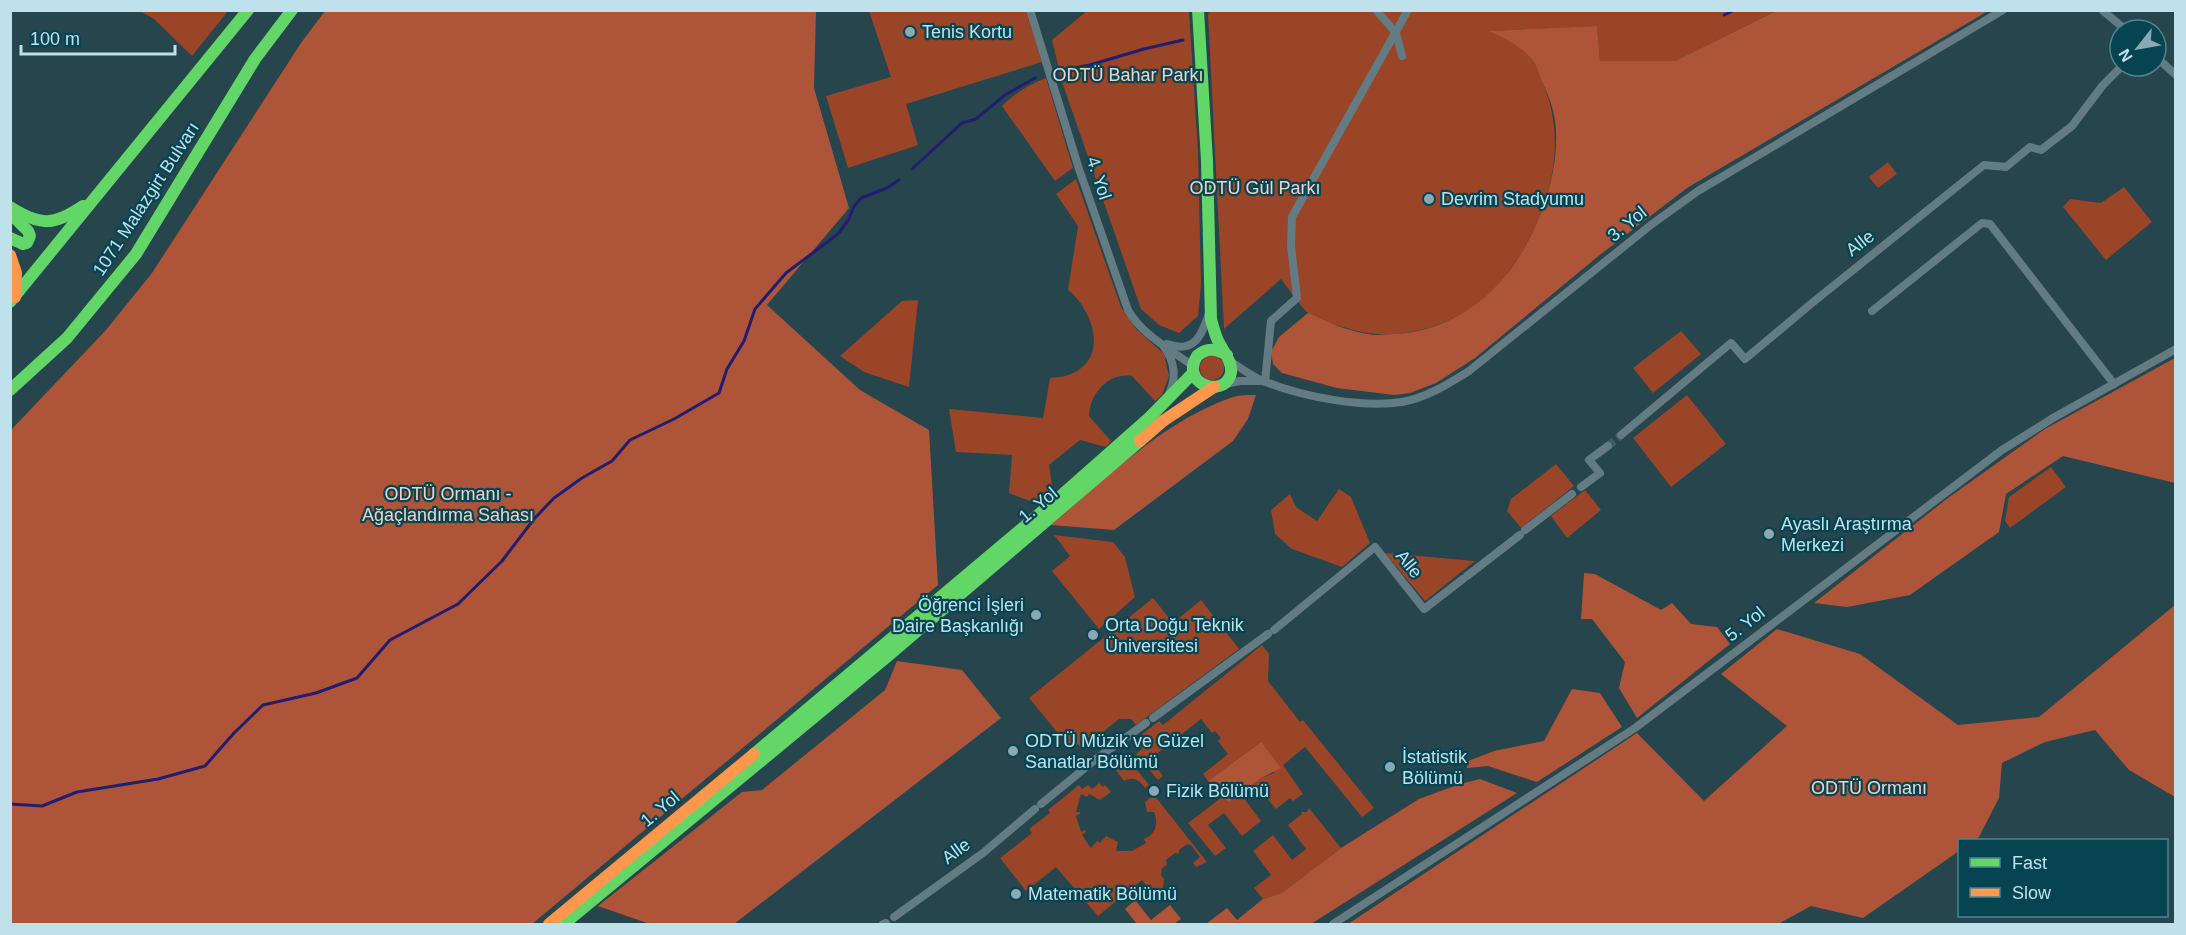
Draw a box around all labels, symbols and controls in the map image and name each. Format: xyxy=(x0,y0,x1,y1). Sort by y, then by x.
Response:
scale bar xyxy=(21,18,176,56)
north arrow xyxy=(2108,18,2168,78)
place label: Tenis Kortu xyxy=(922,22,1012,42)
marker: Tenis Kortu xyxy=(903,25,917,39)
text: 100 m xyxy=(30,29,80,49)
text: N xyxy=(2115,46,2136,65)
park label: ODTÜ Bahar Parkı xyxy=(1052,65,1204,85)
street label: 1071 Malazgirt Bulvarı xyxy=(89,118,203,280)
street label: 4. Yol xyxy=(1083,154,1115,202)
park label: ODTÜ Gül Parkı xyxy=(1189,178,1321,198)
place label: Devrim Stadyumu xyxy=(1441,189,1584,209)
marker: Devrim Stadyumu xyxy=(1422,192,1436,206)
street label: 3. Yol xyxy=(1604,202,1650,246)
street label: Alle xyxy=(1842,226,1878,260)
street label: 1. Yol xyxy=(1015,483,1061,527)
park label: ODTÜ Ormanı - Ağaçlandırma Sahası xyxy=(362,484,534,525)
place label: Ayaslı Araştırma Merkezi xyxy=(1781,514,1913,555)
marker: Ayaslı Araştırma Merkezi xyxy=(1762,527,1776,541)
street label: Alle xyxy=(1392,546,1426,582)
place label: Öğrenci İşleri Daire Başkanlığı xyxy=(892,595,1024,636)
street label: 5. Yol xyxy=(1721,603,1769,645)
marker: Öğrenci İşleri Daire Başkanlığı xyxy=(1029,608,1043,622)
place label: Orta Doğu Teknik Üniversitesi xyxy=(1105,615,1245,656)
marker: Orta Doğu Teknik Üniversitesi xyxy=(1086,628,1100,642)
place label: ODTÜ Müzik ve Güzel Sanatlar Bölümü xyxy=(1025,731,1204,772)
marker: ODTÜ Müzik ve Güzel Sanatlar Bölümü xyxy=(1006,744,1020,758)
place label: İstatistik Bölümü xyxy=(1402,747,1468,788)
marker: İstatistik Bölümü xyxy=(1383,760,1397,774)
park label: ODTÜ Ormanı xyxy=(1811,778,1927,798)
place label: Fizik Bölümü xyxy=(1166,781,1269,801)
marker: Fizik Bölümü xyxy=(1147,784,1161,798)
street label: 1. Yol xyxy=(637,787,683,831)
street label: Alle xyxy=(938,834,974,868)
legend xyxy=(1958,839,2168,917)
text: Fast xyxy=(2012,853,2047,873)
text: Slow xyxy=(2012,883,2052,903)
place label: Matematik Bölümü xyxy=(1028,884,1177,904)
marker: Matematik Bölümü xyxy=(1009,887,1023,901)

